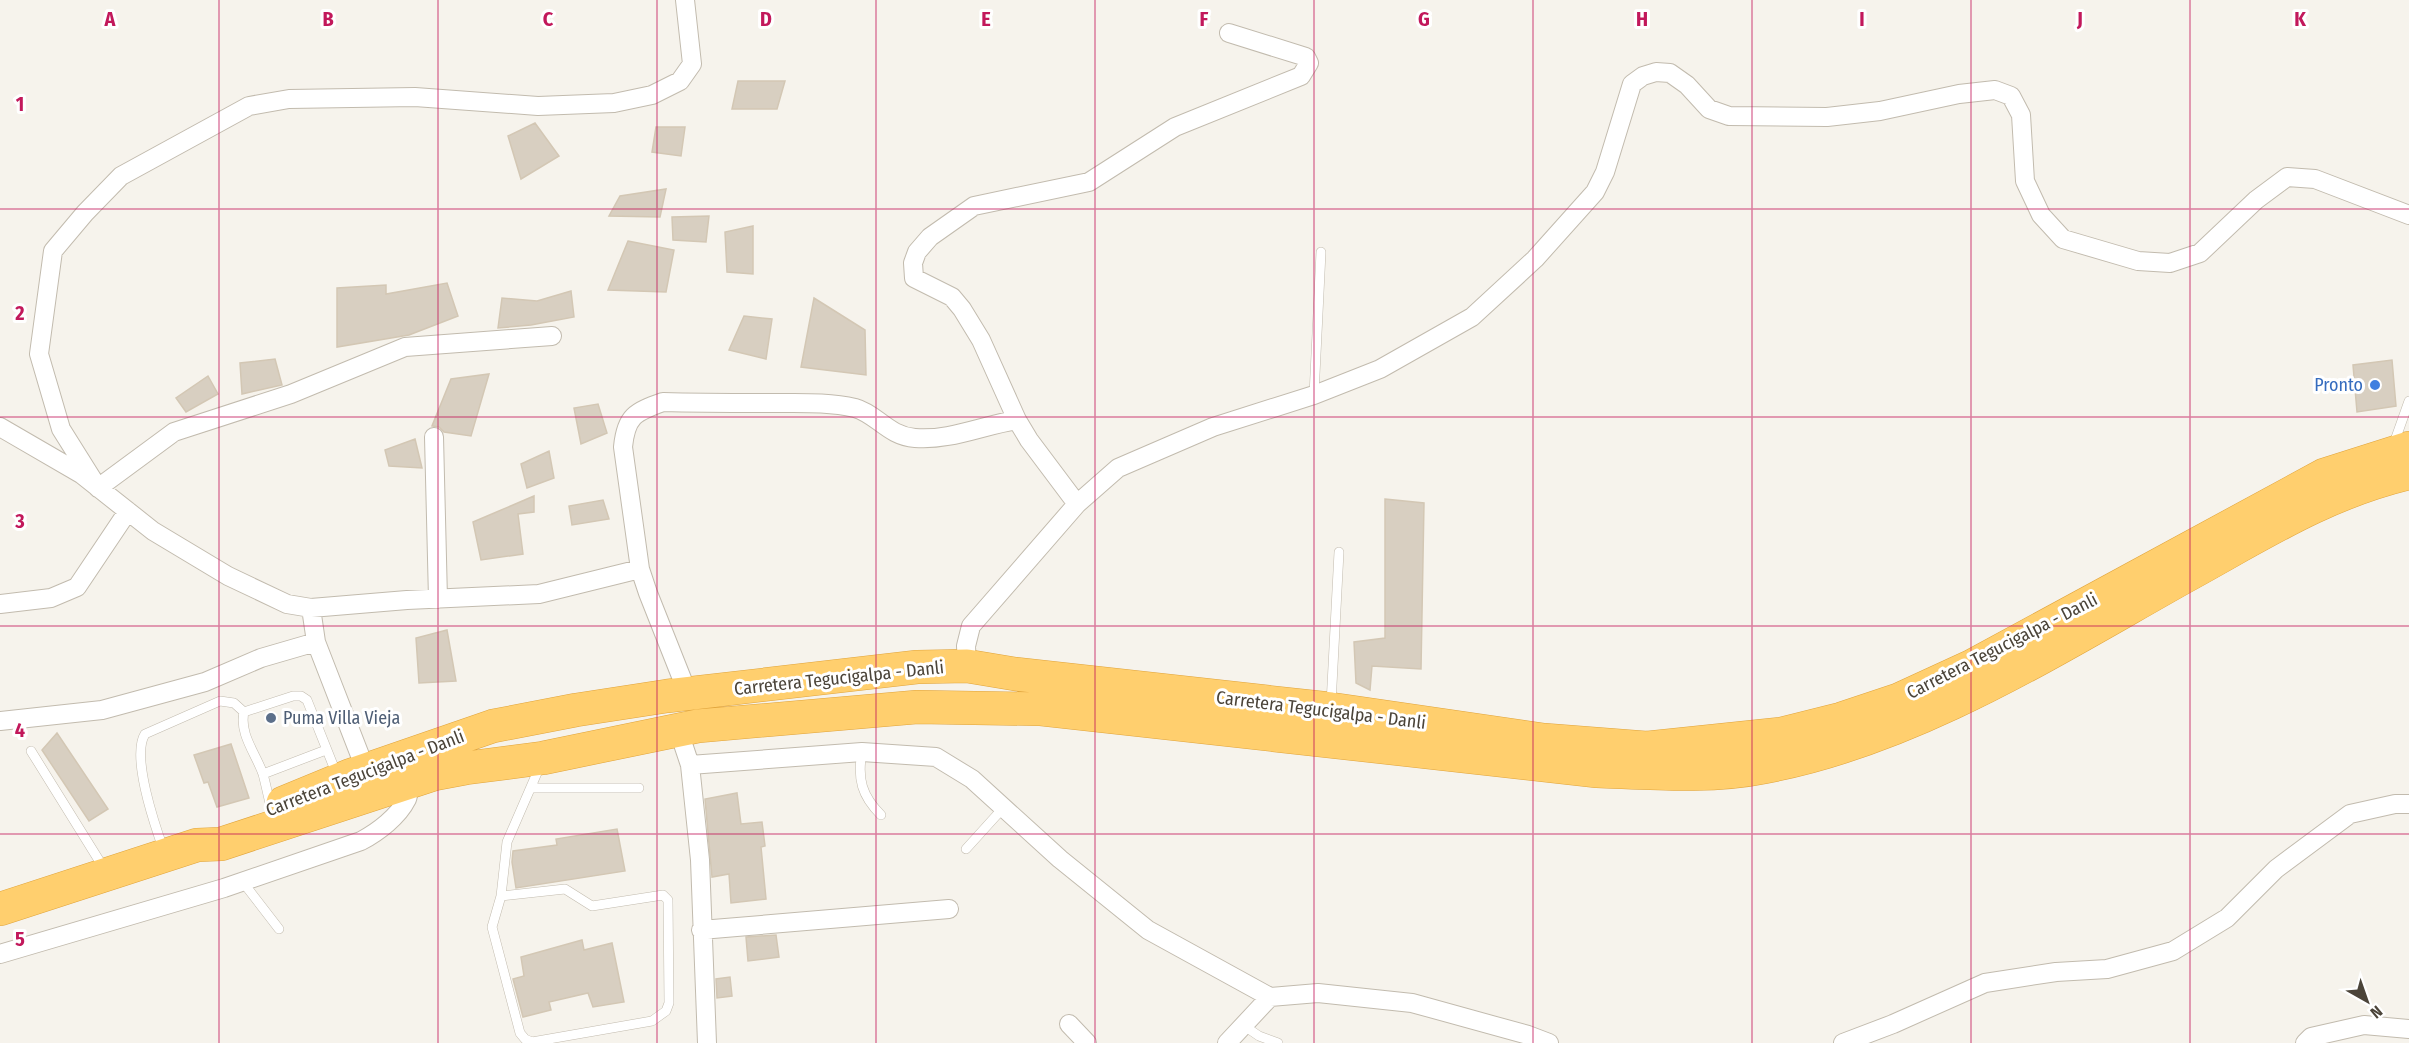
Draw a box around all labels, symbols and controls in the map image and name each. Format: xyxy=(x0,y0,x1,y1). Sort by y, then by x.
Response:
text: A xyxy=(104,7,117,31)
text: B xyxy=(322,7,334,31)
text: C xyxy=(543,7,554,31)
text: D xyxy=(760,7,772,31)
text: E xyxy=(981,7,991,31)
text: F xyxy=(1200,7,1209,31)
text: G xyxy=(1418,7,1430,31)
text: H xyxy=(1636,7,1648,31)
text: I xyxy=(1859,7,1865,31)
text: J xyxy=(2076,7,2083,31)
text: K xyxy=(2294,7,2306,31)
text: 1 xyxy=(16,92,24,116)
text: 2 xyxy=(14,301,25,325)
place label: Pronto xyxy=(2314,374,2363,396)
marker: Pronto xyxy=(2368,378,2382,392)
text: 3 xyxy=(14,509,25,533)
street label: Carretera Tegucigalpa - Danli xyxy=(1903,588,2101,704)
street label: Carretera Tegucigalpa - Danli xyxy=(733,656,945,700)
street label: Carretera Tegucigalpa - Danli xyxy=(1215,686,1427,734)
place label: Puma Villa Vieja xyxy=(283,707,401,729)
marker: Puma Villa Vieja xyxy=(264,711,278,725)
text: 4 xyxy=(15,718,25,742)
street label: Carretera Tegucigalpa - Danli xyxy=(263,725,467,821)
text: 5 xyxy=(15,927,25,951)
north arrow xyxy=(2337,971,2397,1031)
text: N xyxy=(2367,1002,2386,1022)

